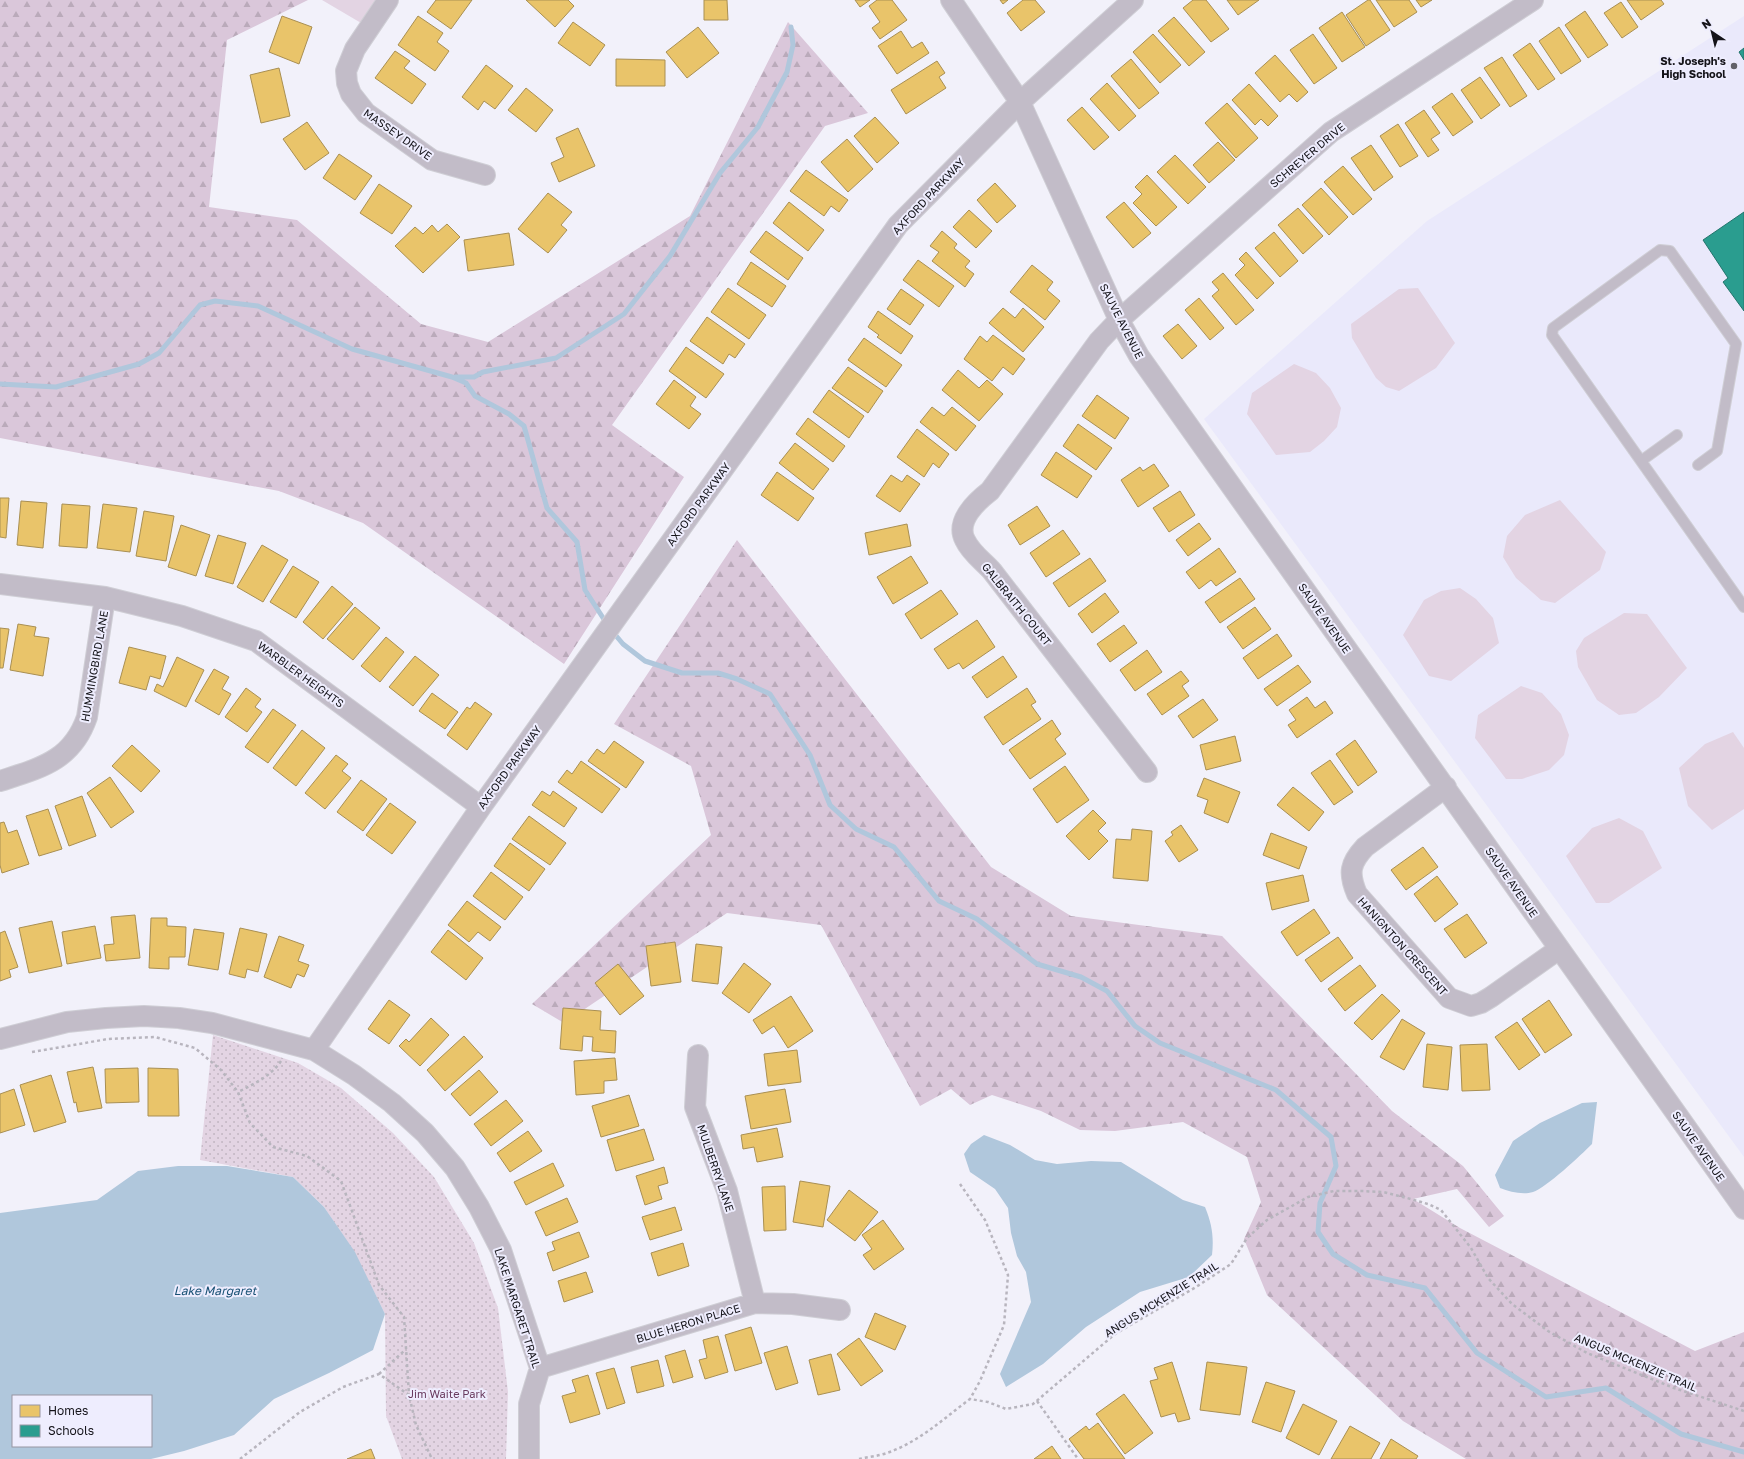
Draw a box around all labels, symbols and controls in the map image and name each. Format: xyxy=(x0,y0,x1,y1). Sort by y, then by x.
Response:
north arrow xyxy=(1692,12,1732,52)
text: N xyxy=(1699,16,1713,31)
place label: St. Joseph's High School xyxy=(1660,54,1726,80)
marker: St. Joseph's High School xyxy=(1729,61,1739,71)
street label: MASSEY DRIVE xyxy=(361,106,435,162)
street label: SCHREYER DRIVE xyxy=(1267,120,1347,190)
street label: AXFORD PARKWAY xyxy=(889,155,967,237)
street label: SAUVE AVENUE xyxy=(1098,281,1147,361)
street label: AXFORD PARKWAY xyxy=(663,460,733,548)
street label: GALBRAITH COURT xyxy=(980,560,1054,648)
street label: SAUVE AVENUE xyxy=(1296,581,1354,656)
street label: HUMMINGBIRD LANE xyxy=(78,609,110,723)
street label: WARBLER HEIGHTS xyxy=(255,638,347,710)
street label: AXFORD PARKWAY xyxy=(474,723,544,811)
street label: SAUVE AVENUE xyxy=(1483,845,1541,920)
street label: HANIGNTON CRESCENT xyxy=(1355,894,1451,998)
street label: SAUVE AVENUE xyxy=(1670,1109,1728,1184)
street label: MULBERRY LANE xyxy=(695,1123,737,1214)
street label: LAKE MARGARET TRAIL xyxy=(492,1246,544,1370)
street label: ANGUS MCKENZIE TRAIL xyxy=(1102,1258,1221,1339)
water label: Lake Margaret xyxy=(174,1283,257,1298)
street label: BLUE HERON PLACE xyxy=(635,1301,742,1345)
street label: ANGUS MCKENZIE TRAIL xyxy=(1573,1330,1700,1394)
park label: Jim Waite Park xyxy=(408,1387,486,1400)
legend xyxy=(12,1395,152,1447)
text: Homes xyxy=(48,1403,88,1418)
text: Schools xyxy=(48,1423,94,1438)

